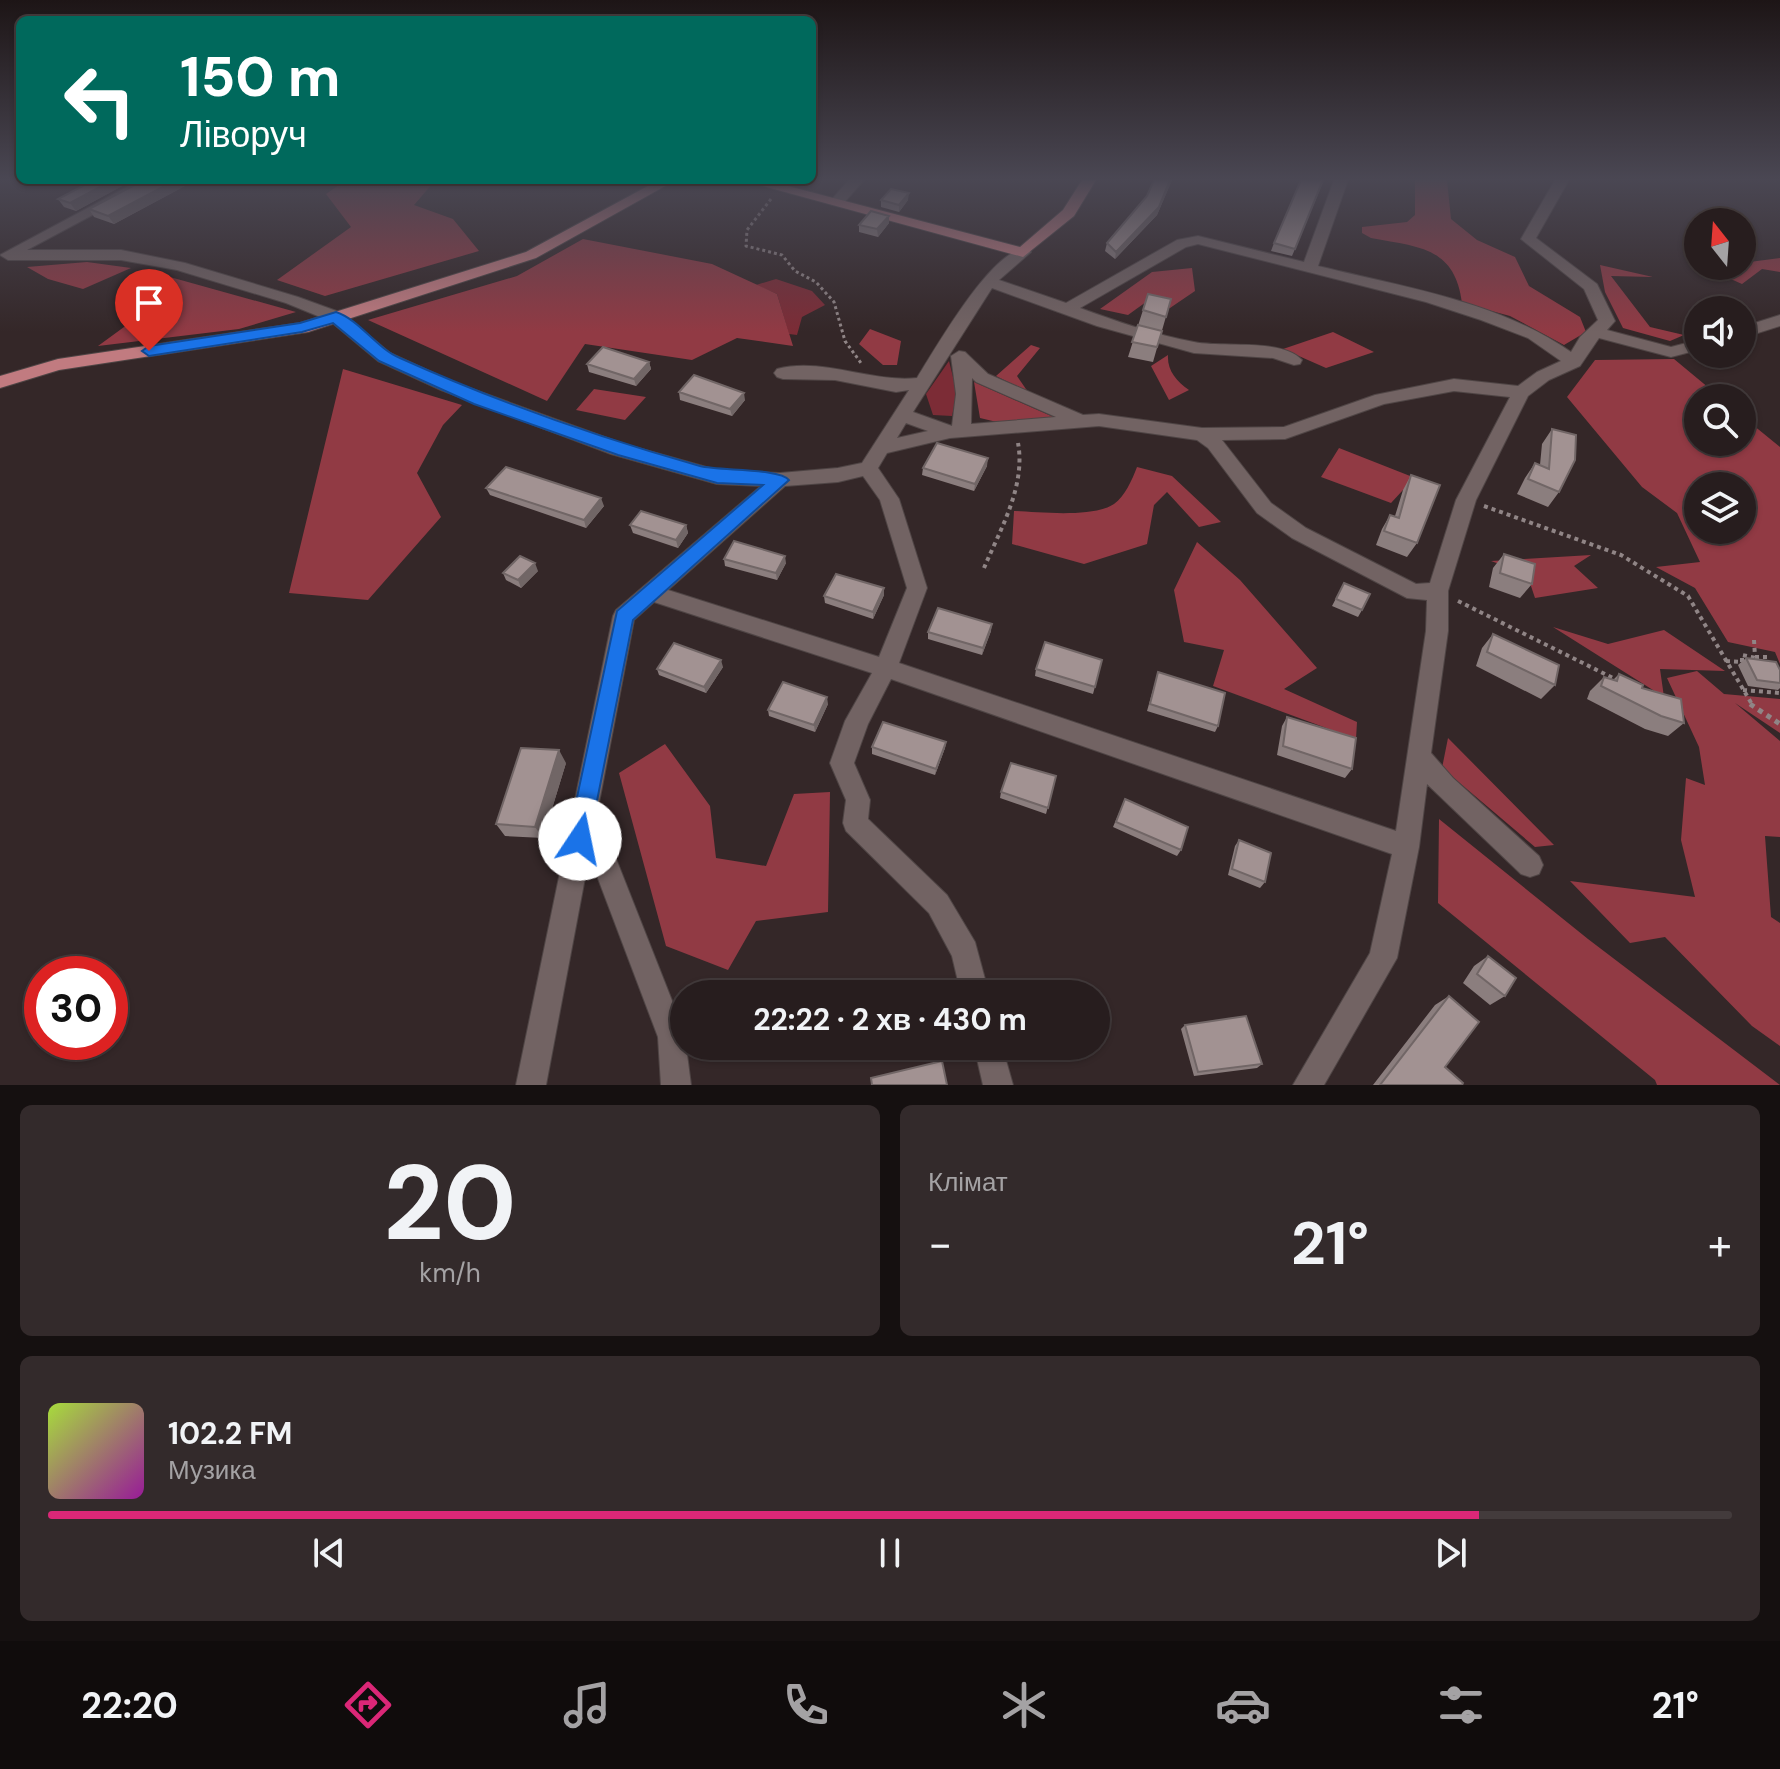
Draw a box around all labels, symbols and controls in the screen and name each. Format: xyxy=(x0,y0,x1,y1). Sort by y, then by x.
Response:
text: 150 m xyxy=(180,40,341,113)
icon: left xyxy=(48,48,152,152)
text: Ліворуч xyxy=(180,111,307,158)
north arrow xyxy=(1684,208,1756,280)
map controls xyxy=(1684,208,1756,544)
pin xyxy=(115,269,183,351)
icon: arrive xyxy=(127,281,171,325)
button: sound xyxy=(1684,296,1756,368)
button: search xyxy=(1684,384,1756,456)
button: layers xyxy=(1684,472,1756,544)
position arrow xyxy=(538,797,622,881)
speed limit sign: 30 xyxy=(24,956,128,1060)
text: 22:22 · 2 хв · 430 m xyxy=(753,1000,1027,1039)
text: 20 xyxy=(384,1136,516,1271)
text: Клімат xyxy=(928,1165,1008,1199)
text: 21° xyxy=(1291,1204,1369,1283)
text: − xyxy=(928,1215,952,1273)
text: + xyxy=(1708,1215,1732,1273)
text: km/h xyxy=(419,1256,481,1290)
text: 102.2 FM xyxy=(168,1414,292,1453)
text: Музика xyxy=(168,1453,256,1487)
icon: previous xyxy=(307,1531,351,1575)
icon: pause xyxy=(868,1531,912,1575)
icon: next xyxy=(1429,1531,1473,1575)
icon: directions xyxy=(340,1677,396,1733)
icon: music xyxy=(559,1677,615,1733)
icon: phone xyxy=(778,1677,834,1733)
icon: climate xyxy=(996,1677,1052,1733)
icon: car xyxy=(1215,1677,1271,1733)
icon: filters xyxy=(1433,1677,1489,1733)
text: 22:20 xyxy=(81,1682,178,1729)
text: 21° xyxy=(1652,1682,1699,1729)

